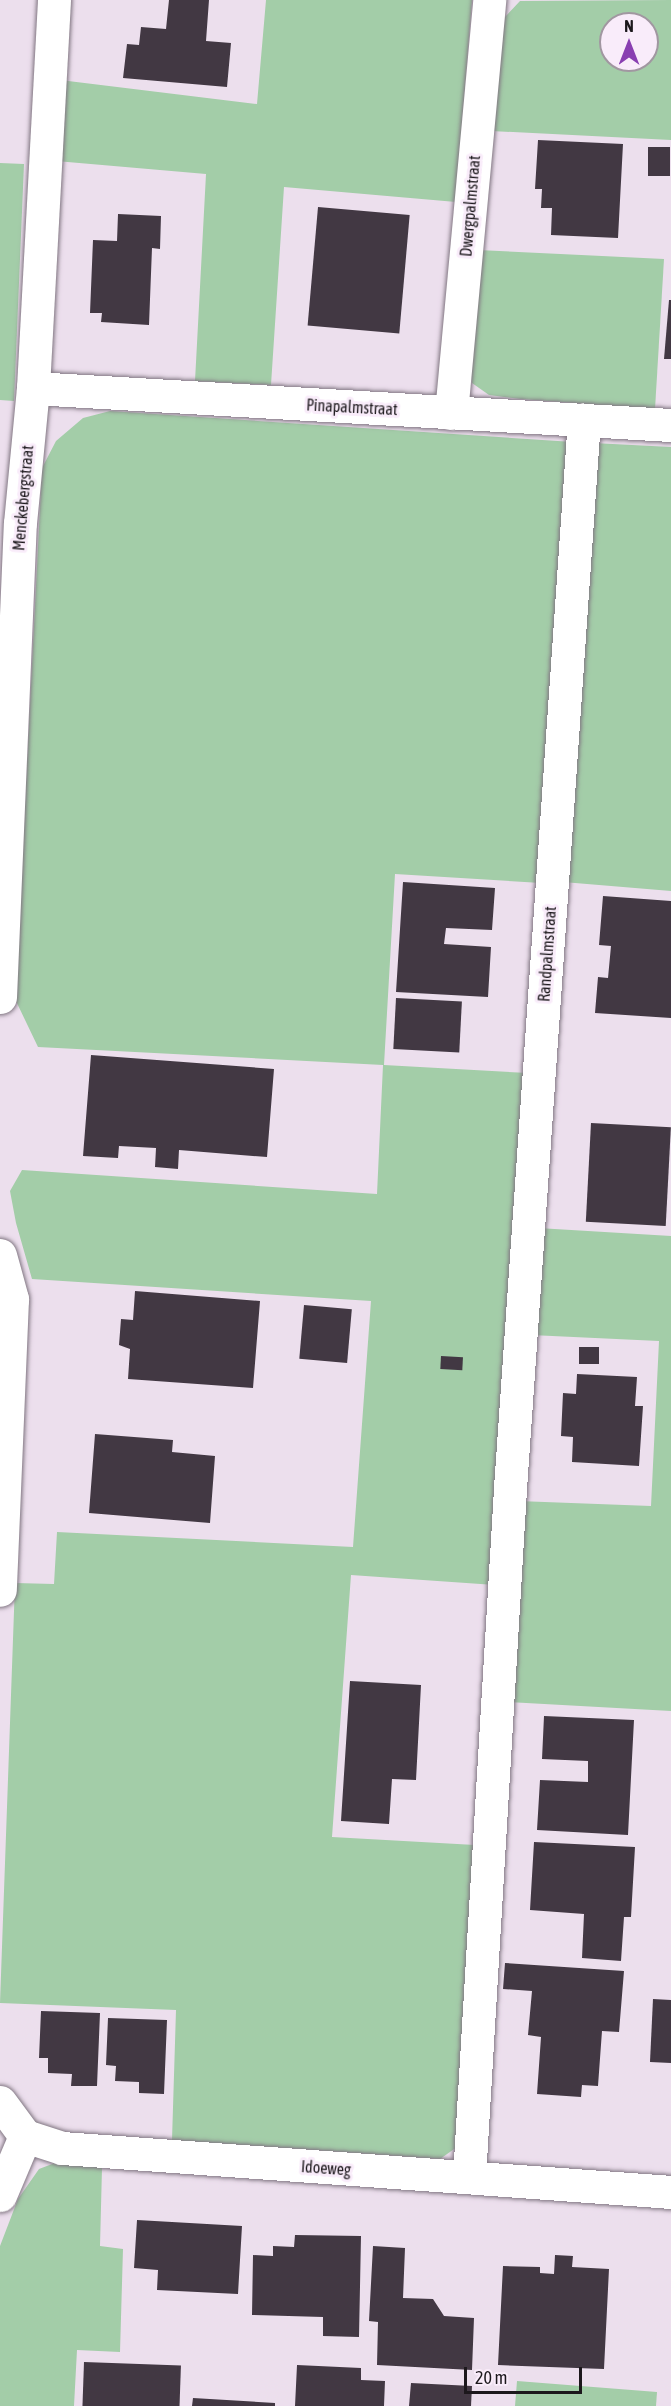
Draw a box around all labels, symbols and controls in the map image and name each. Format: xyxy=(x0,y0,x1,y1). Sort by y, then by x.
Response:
north arrow xyxy=(599,12,659,72)
text: N xyxy=(624,17,634,35)
street label: Dwergpalmstraat xyxy=(456,155,484,257)
street label: Pinapalmstraat xyxy=(306,395,398,419)
street label: Menckebergstraat xyxy=(9,444,37,552)
street label: Randpalmstraat xyxy=(534,906,560,1002)
street label: Idoeweg xyxy=(300,2157,352,2179)
scale bar xyxy=(467,2355,586,2393)
text: 20 m xyxy=(475,2367,507,2388)

